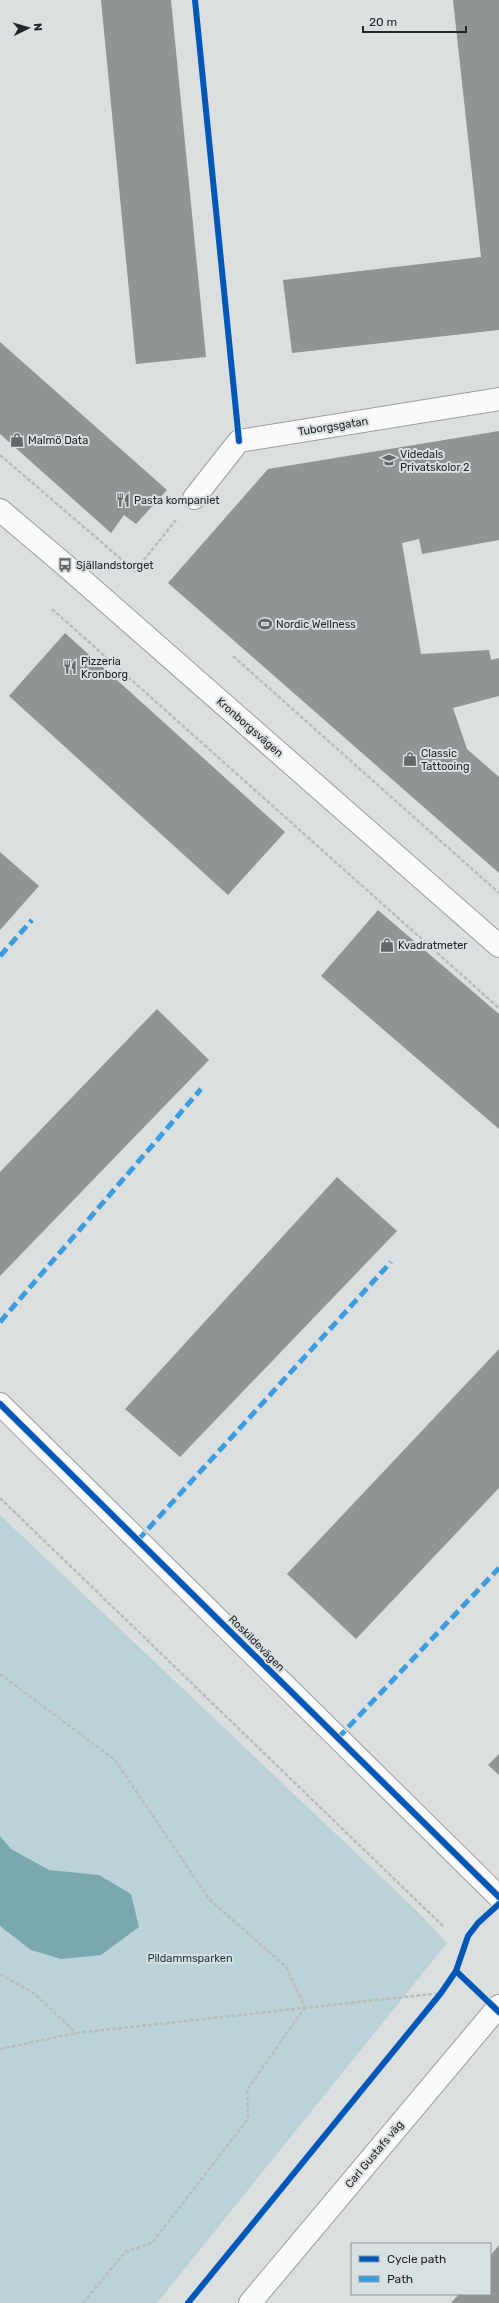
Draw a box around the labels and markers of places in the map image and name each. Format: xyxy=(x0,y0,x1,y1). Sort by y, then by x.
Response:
shop icon: Malmö Data xyxy=(9,432,25,448)
place label: Malmö Data xyxy=(28,434,88,447)
place label: Videdals Privatskolor 2 xyxy=(400,448,470,474)
school or university icon: Videdals Privatskolor 2 xyxy=(381,452,397,468)
restaurant icon: Pasta kompaniet xyxy=(115,492,131,508)
place label: Pasta kompaniet xyxy=(134,494,220,507)
bus stop icon: Själlandstorget xyxy=(57,557,73,573)
place label: Själlandstorget xyxy=(76,559,154,572)
sports icon: Nordic Wellness xyxy=(257,616,273,632)
place label: Nordic Wellness xyxy=(276,618,356,631)
place label: Pizzeria Kronborg xyxy=(81,655,128,681)
restaurant icon: Pizzeria Kronborg xyxy=(62,659,78,675)
place label: Classic Tattooing xyxy=(421,747,470,773)
shop icon: Classic Tattooing xyxy=(402,751,418,767)
shop icon: Kvadratmeter xyxy=(379,937,395,953)
place label: Kvadratmeter xyxy=(398,939,468,952)

